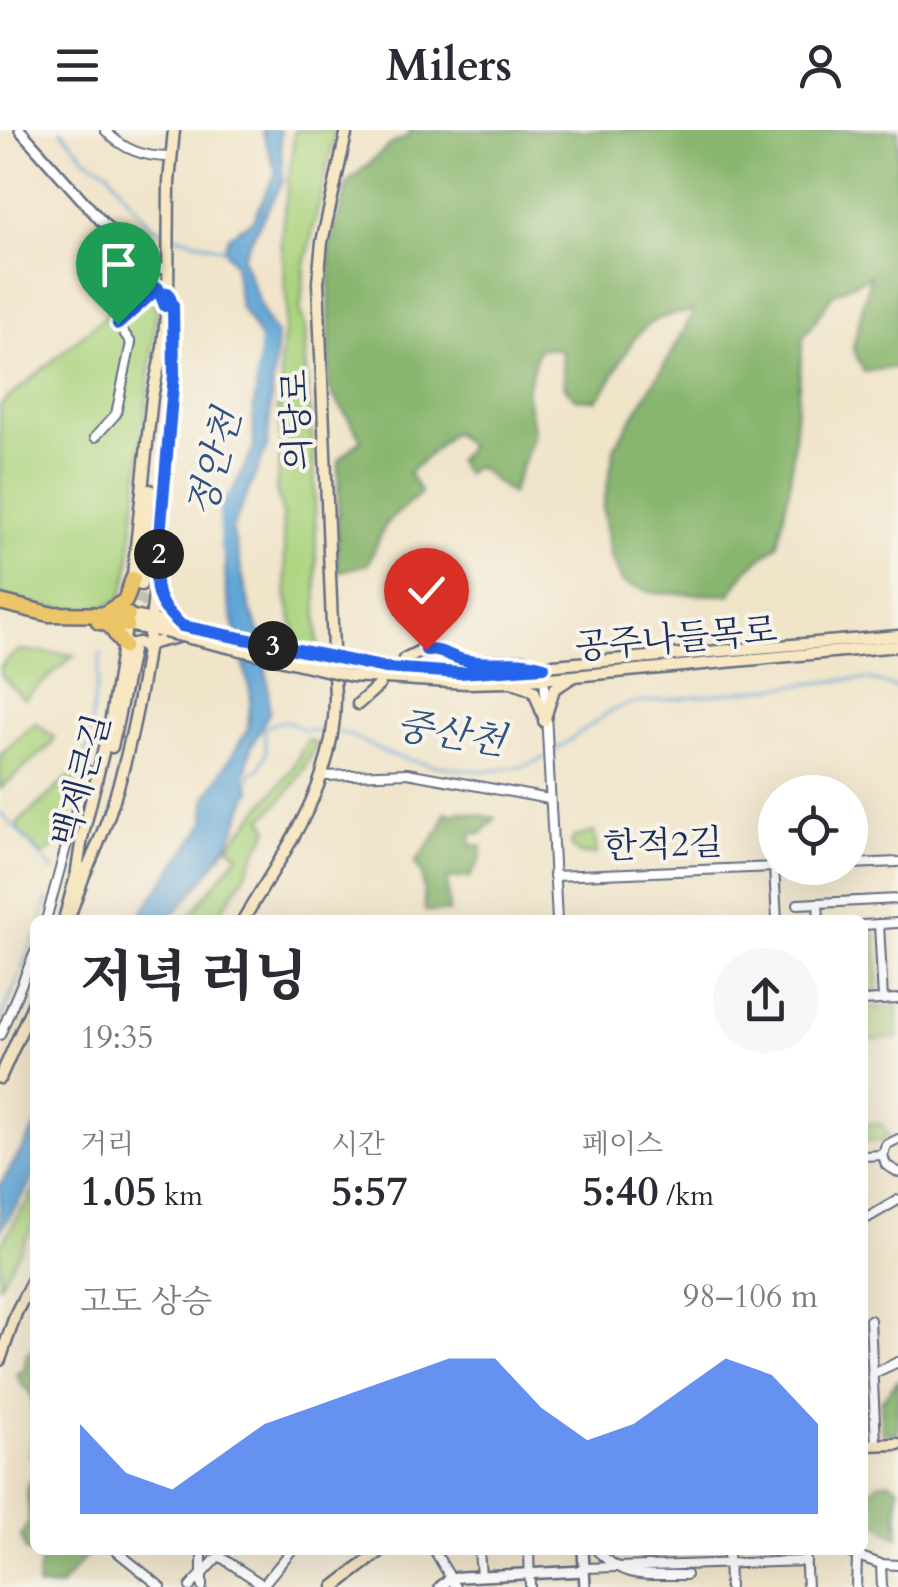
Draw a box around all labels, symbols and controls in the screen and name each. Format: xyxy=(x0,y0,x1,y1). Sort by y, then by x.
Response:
text: Milers xyxy=(386,35,512,96)
icon: menu xyxy=(50,38,105,93)
icon: person xyxy=(793,38,848,93)
pin xyxy=(76,222,161,325)
icon: arrive xyxy=(91,237,146,292)
street label: 의당로 xyxy=(271,368,323,471)
water label: 정안천 xyxy=(176,401,255,523)
pin: 2 xyxy=(134,529,184,579)
text: 2 xyxy=(152,535,166,573)
pin xyxy=(384,548,469,651)
icon: check xyxy=(399,563,454,618)
street label: 공주나들목로 xyxy=(573,606,779,672)
pin: 3 xyxy=(248,621,298,671)
text: 3 xyxy=(266,627,280,665)
water label: 중산천 xyxy=(392,700,512,769)
street label: 백제큰길 xyxy=(41,709,123,852)
map controls xyxy=(758,775,868,885)
button: locate xyxy=(758,775,868,885)
street label: 한적2길 xyxy=(603,819,724,871)
text: 저녁 러닝 xyxy=(80,941,307,1015)
button: share xyxy=(713,948,818,1053)
text: 19:35 xyxy=(80,1016,154,1060)
text: 거리 xyxy=(80,1125,134,1163)
text: 시간 xyxy=(331,1125,385,1163)
text: 페이스 xyxy=(582,1125,663,1163)
text: 1.05 xyxy=(80,1163,157,1220)
text: 5:57 xyxy=(331,1163,408,1220)
text: 5:40 xyxy=(582,1163,659,1220)
text: km xyxy=(157,1177,203,1215)
text: /km xyxy=(659,1177,714,1215)
text: 98–106 m xyxy=(683,1275,818,1319)
text: 고도 상승 xyxy=(80,1280,212,1324)

